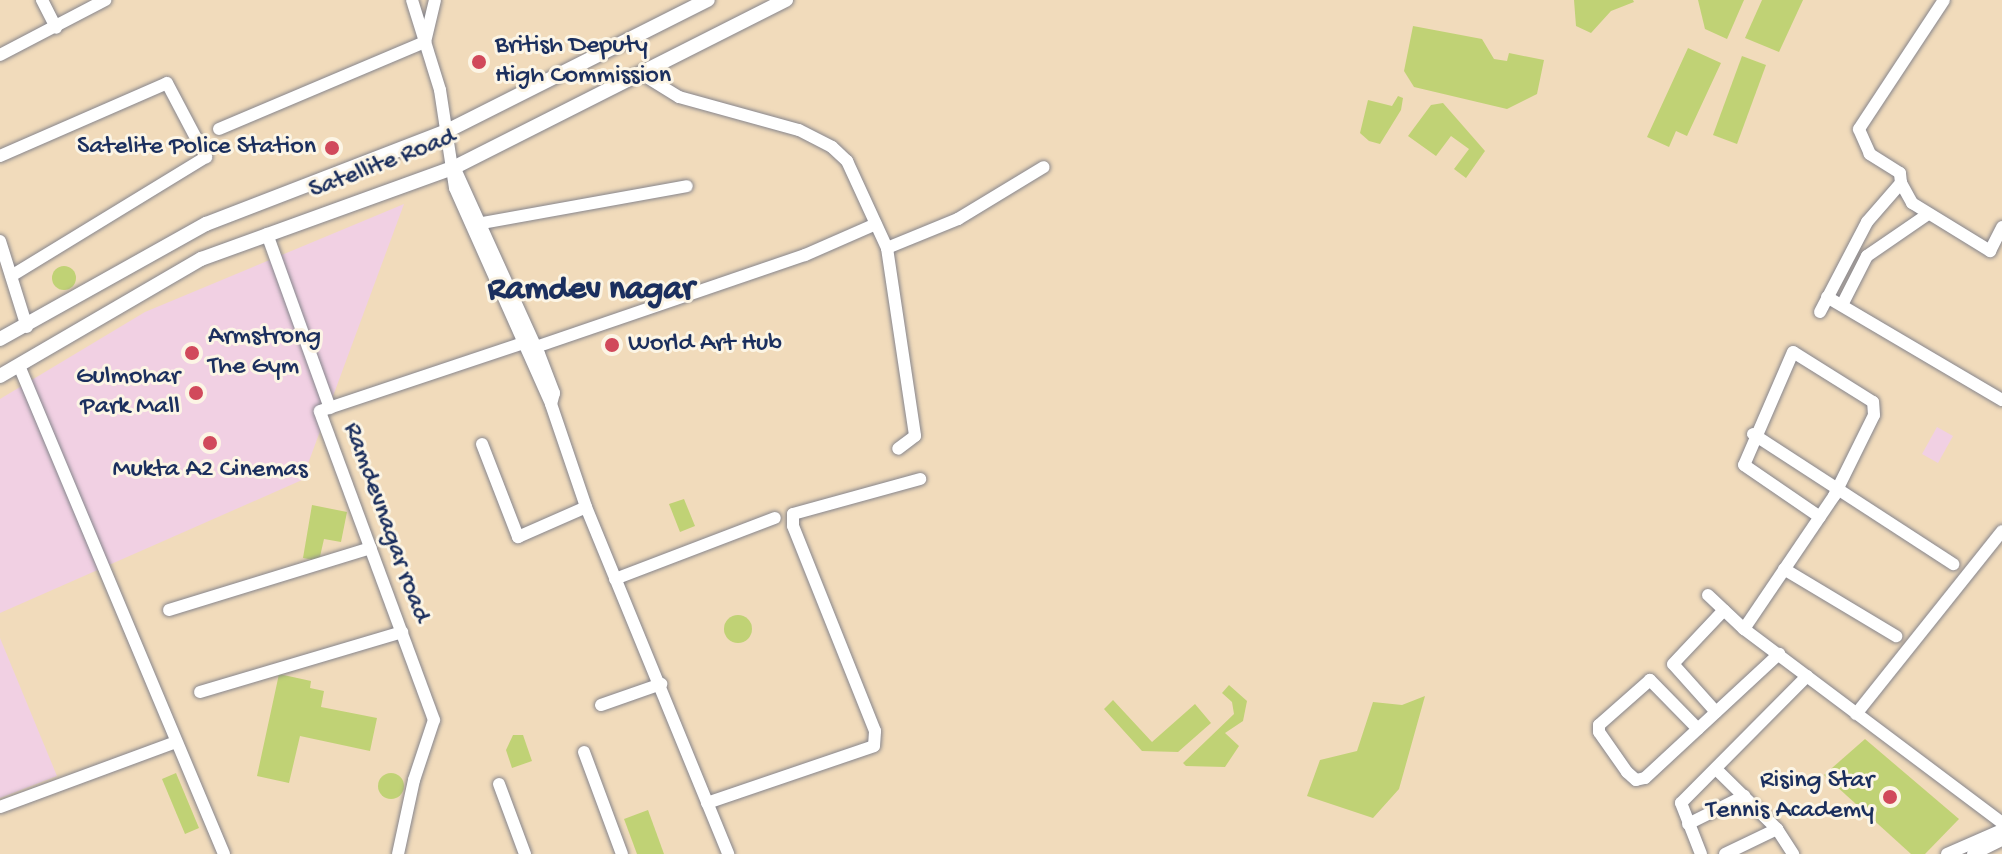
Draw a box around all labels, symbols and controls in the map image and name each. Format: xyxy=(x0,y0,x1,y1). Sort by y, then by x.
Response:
place label: British Deputy High Commission xyxy=(495,31,671,92)
marker: British Deputy High Commission xyxy=(470,53,488,71)
street label: Satellite Road xyxy=(305,123,461,207)
place label: Satelite Police Station xyxy=(77,132,316,164)
marker: Satelite Police Station xyxy=(323,139,341,157)
district label: Ramdev nagar xyxy=(488,272,694,312)
place label: Armstrong The Gym xyxy=(208,322,321,384)
place label: World Art Hub xyxy=(628,329,782,361)
marker: World Art Hub xyxy=(603,336,621,354)
marker: Armstrong The Gym xyxy=(183,344,201,362)
place label: Gulmohar Park Mall xyxy=(76,362,180,424)
marker: Gulmohar Park Mall xyxy=(187,384,205,402)
street label: Ramdevnagar road xyxy=(334,419,436,627)
marker: Mukta A2 Cinemas xyxy=(201,434,219,452)
place label: Mukta A2 Cinemas xyxy=(112,455,308,487)
place label: Rising Star Tennis Academy xyxy=(1706,766,1874,828)
marker: Rising Star Tennis Academy xyxy=(1881,788,1899,806)

